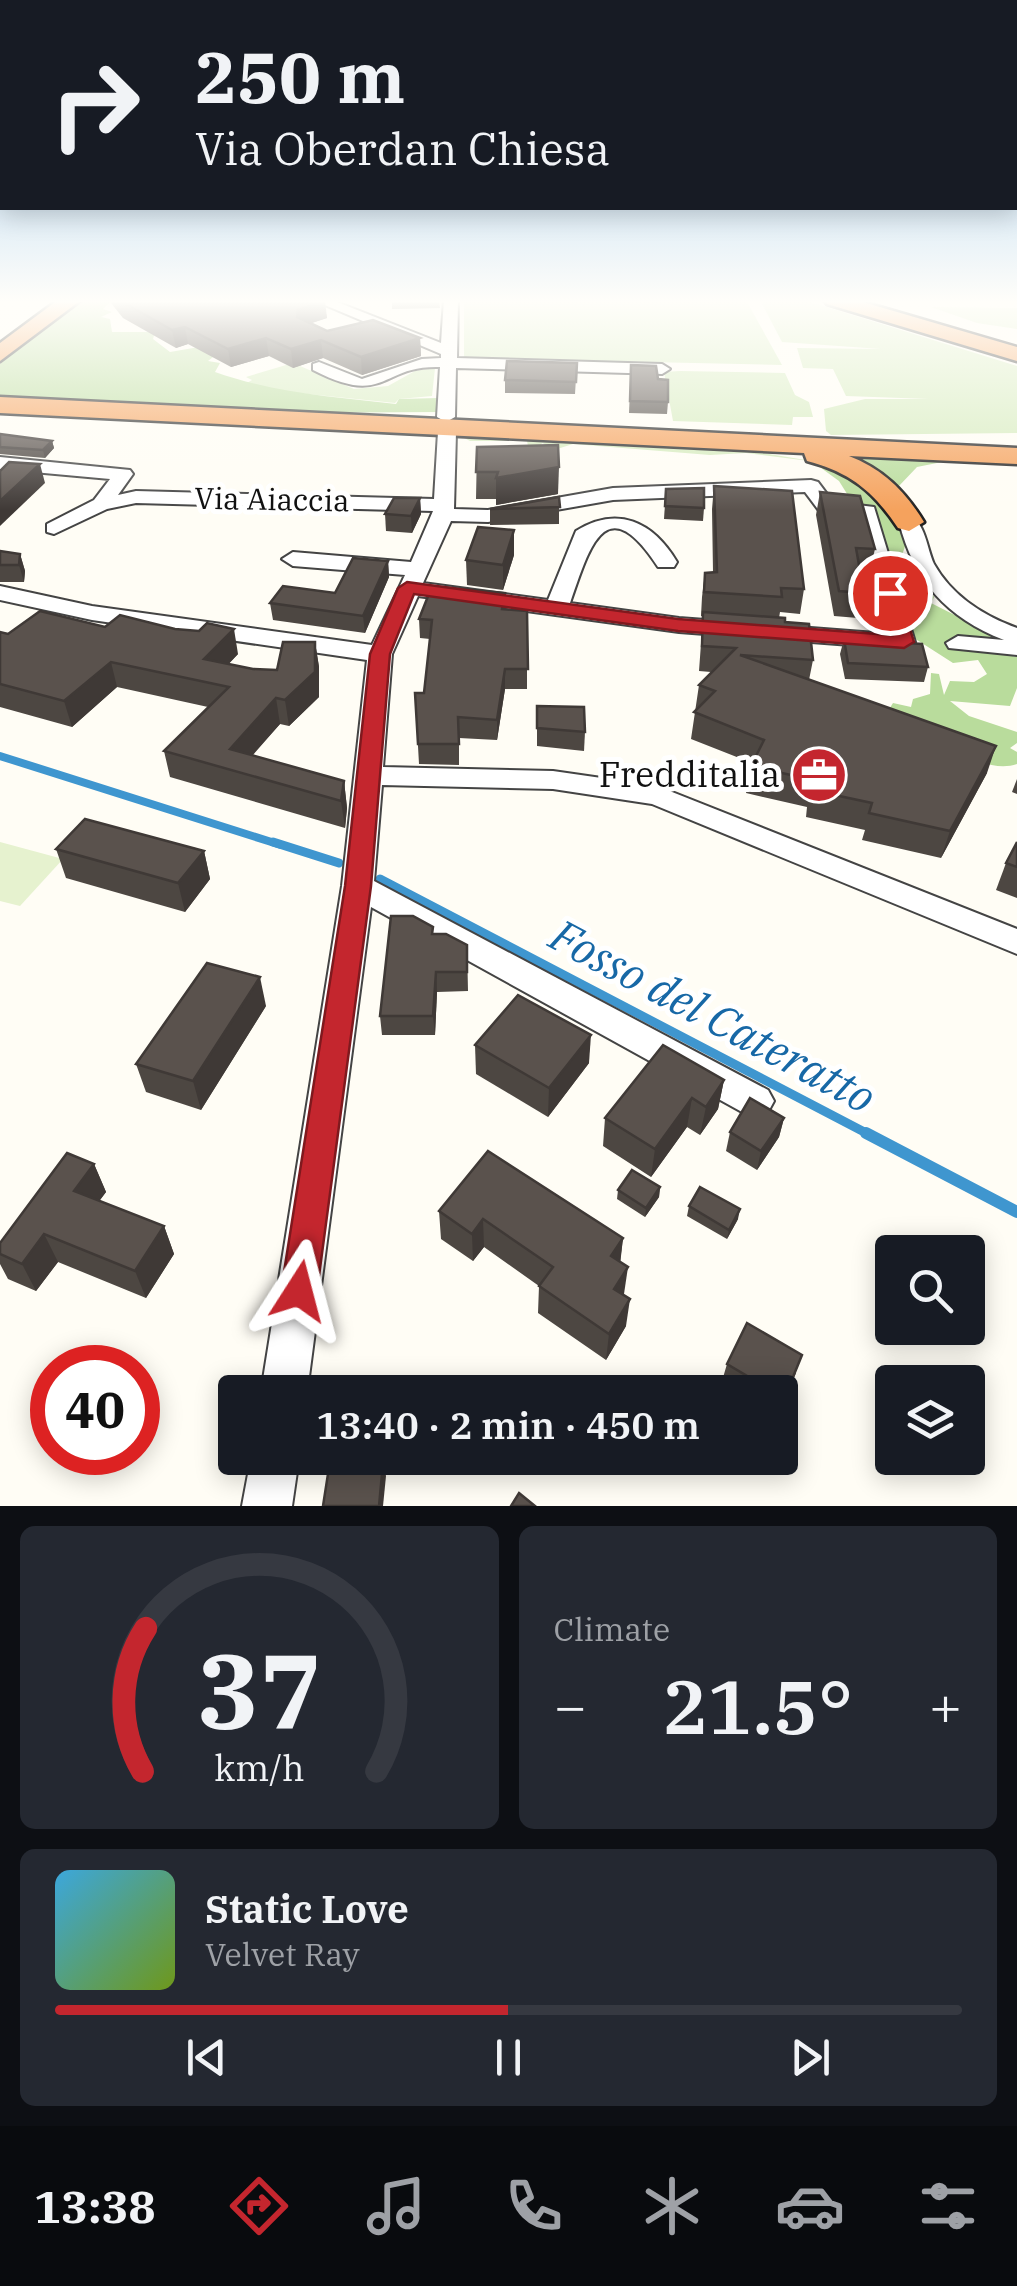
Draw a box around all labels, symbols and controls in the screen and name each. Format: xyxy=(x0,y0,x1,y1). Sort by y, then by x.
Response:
text: 250 m xyxy=(195,31,405,122)
icon: right xyxy=(30,40,160,170)
text: Via Oberdan Chiesa xyxy=(195,119,610,177)
street label: Via Aiaccia xyxy=(194,478,350,519)
pin xyxy=(848,551,933,636)
icon: arrive xyxy=(863,566,918,621)
office icon: Fredditalia xyxy=(789,745,849,805)
place label: Fredditalia xyxy=(599,751,780,797)
water label: Fosso del Cateratto xyxy=(540,904,886,1125)
map controls xyxy=(875,1235,985,1475)
button: search xyxy=(875,1235,985,1345)
position arrow xyxy=(247,1239,351,1343)
speed limit sign: 40 xyxy=(30,1345,160,1475)
button: layers xyxy=(875,1365,985,1475)
text: 13:40 · 2 min · 450 m xyxy=(316,1400,700,1449)
text: Climate xyxy=(554,1608,670,1650)
text: 37 xyxy=(197,1622,322,1758)
text: 21.5° xyxy=(662,1657,853,1755)
text: − xyxy=(554,1670,587,1741)
text: + xyxy=(929,1670,962,1741)
text: km/h xyxy=(214,1744,304,1791)
text: Static Love xyxy=(205,1884,409,1933)
text: Velvet Ray xyxy=(205,1933,360,1975)
icon: previous xyxy=(179,2030,234,2085)
icon: pause xyxy=(481,2030,536,2085)
icon: next xyxy=(783,2030,838,2085)
icon: directions xyxy=(224,2171,294,2241)
icon: music xyxy=(361,2171,431,2241)
icon: phone xyxy=(499,2171,569,2241)
icon: climate xyxy=(637,2171,707,2241)
icon: car xyxy=(775,2171,845,2241)
icon: filters xyxy=(913,2171,983,2241)
text: 13:38 xyxy=(34,2177,156,2235)

